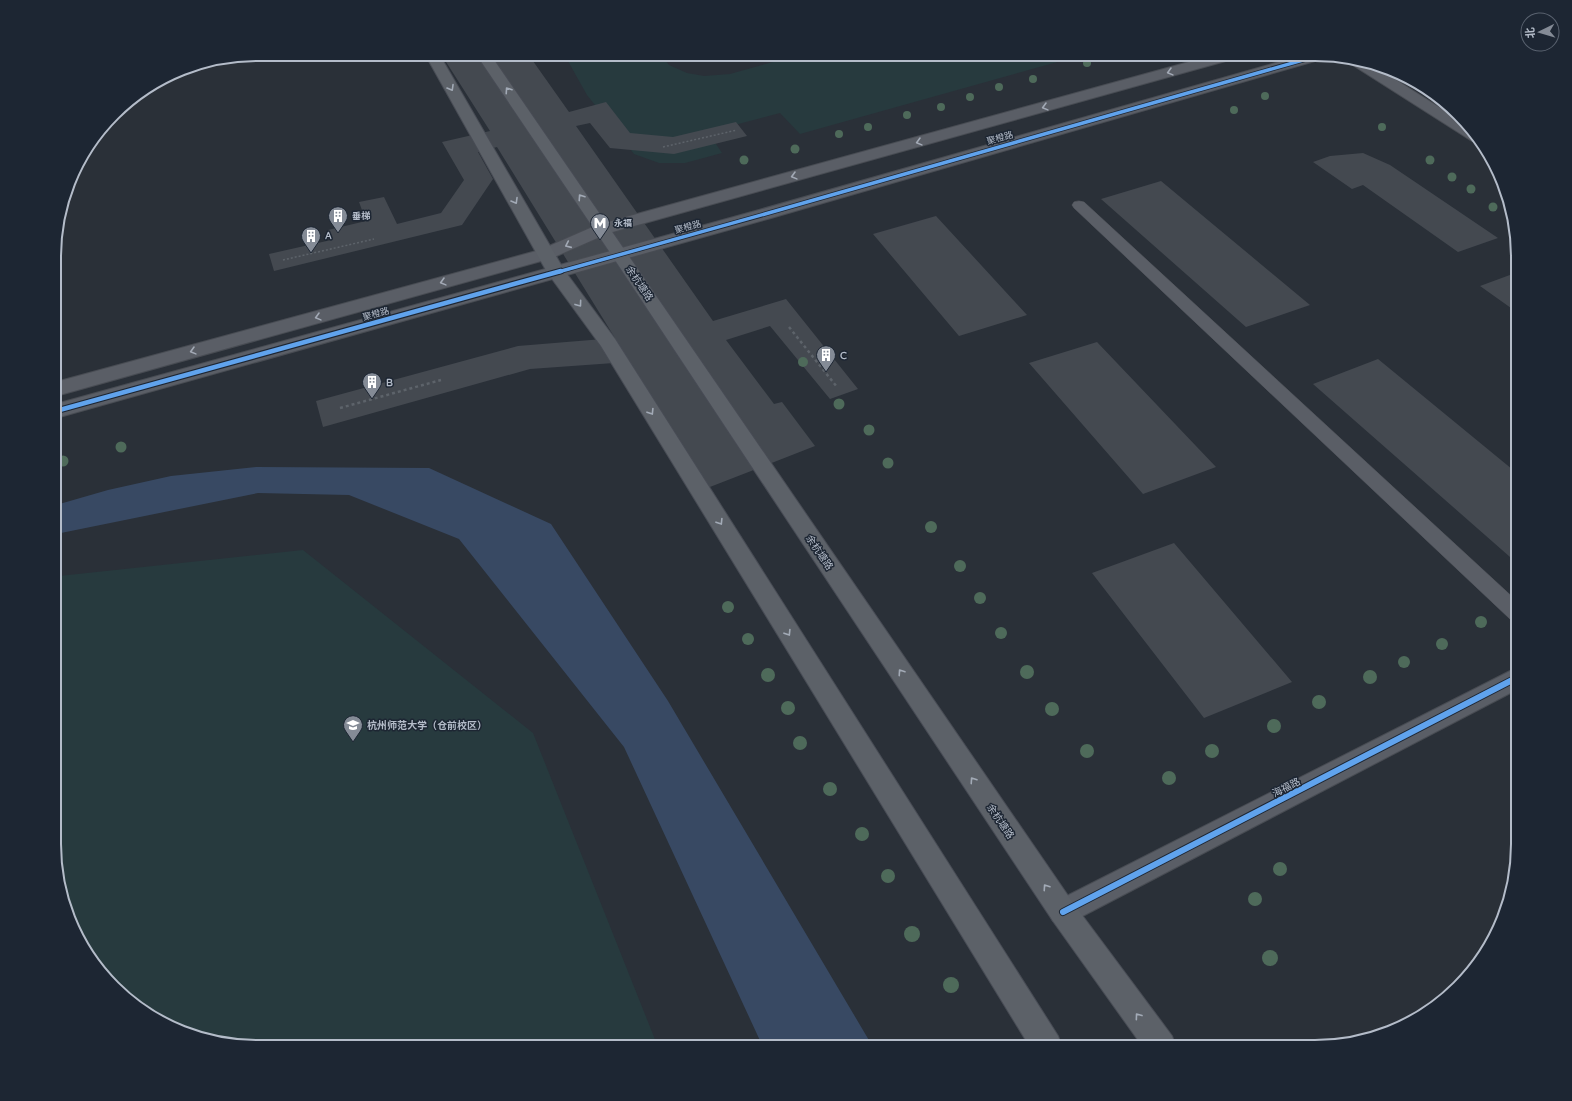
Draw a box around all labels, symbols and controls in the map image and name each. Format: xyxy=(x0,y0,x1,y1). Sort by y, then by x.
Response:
north arrow xyxy=(1520,12,1560,52)
text: 北 xyxy=(1524,27,1537,39)
one-way arrow xyxy=(1167,67,1174,76)
one-way arrow xyxy=(446,84,454,91)
one-way arrow xyxy=(505,87,513,94)
one-way arrow xyxy=(1041,102,1048,111)
street label: 聚橙路 xyxy=(986,129,1015,147)
one-way arrow xyxy=(916,137,923,145)
one-way arrow xyxy=(791,171,798,180)
one-way arrow xyxy=(578,194,586,201)
one-way arrow xyxy=(511,197,518,204)
building icon: 垂梯 xyxy=(327,205,349,233)
place label: 垂梯 xyxy=(352,211,371,222)
metro station icon: 永福 xyxy=(589,212,611,240)
place label: 永福 xyxy=(614,218,632,229)
street label: 聚橙路 xyxy=(674,218,703,236)
building icon: A xyxy=(300,225,322,253)
place label: A xyxy=(325,231,332,242)
one-way arrow xyxy=(564,240,571,248)
street label: 余杭塘路 xyxy=(623,264,655,303)
one-way arrow xyxy=(440,277,447,286)
one-way arrow xyxy=(574,299,581,306)
street label: 聚橙路 xyxy=(362,305,391,323)
one-way arrow xyxy=(315,312,322,321)
building icon: C xyxy=(815,344,837,372)
one-way arrow xyxy=(189,346,196,355)
place label: C xyxy=(840,350,847,362)
building icon: B xyxy=(361,371,383,399)
place label: B xyxy=(386,377,393,389)
one-way arrow xyxy=(646,408,654,415)
one-way arrow xyxy=(715,518,722,525)
street label: 余杭塘路 xyxy=(803,533,835,572)
one-way arrow xyxy=(784,629,791,636)
one-way arrow xyxy=(899,669,906,676)
school or university icon: 杭州师范大学（仓前校区） xyxy=(342,714,364,742)
place label: 杭州师范大学（仓前校区） xyxy=(367,719,487,732)
street label: 海福路 xyxy=(1270,776,1303,800)
one-way arrow xyxy=(971,777,978,784)
street label: 余杭塘路 xyxy=(984,802,1016,841)
one-way arrow xyxy=(1044,885,1051,892)
one-way arrow xyxy=(1136,1013,1143,1020)

